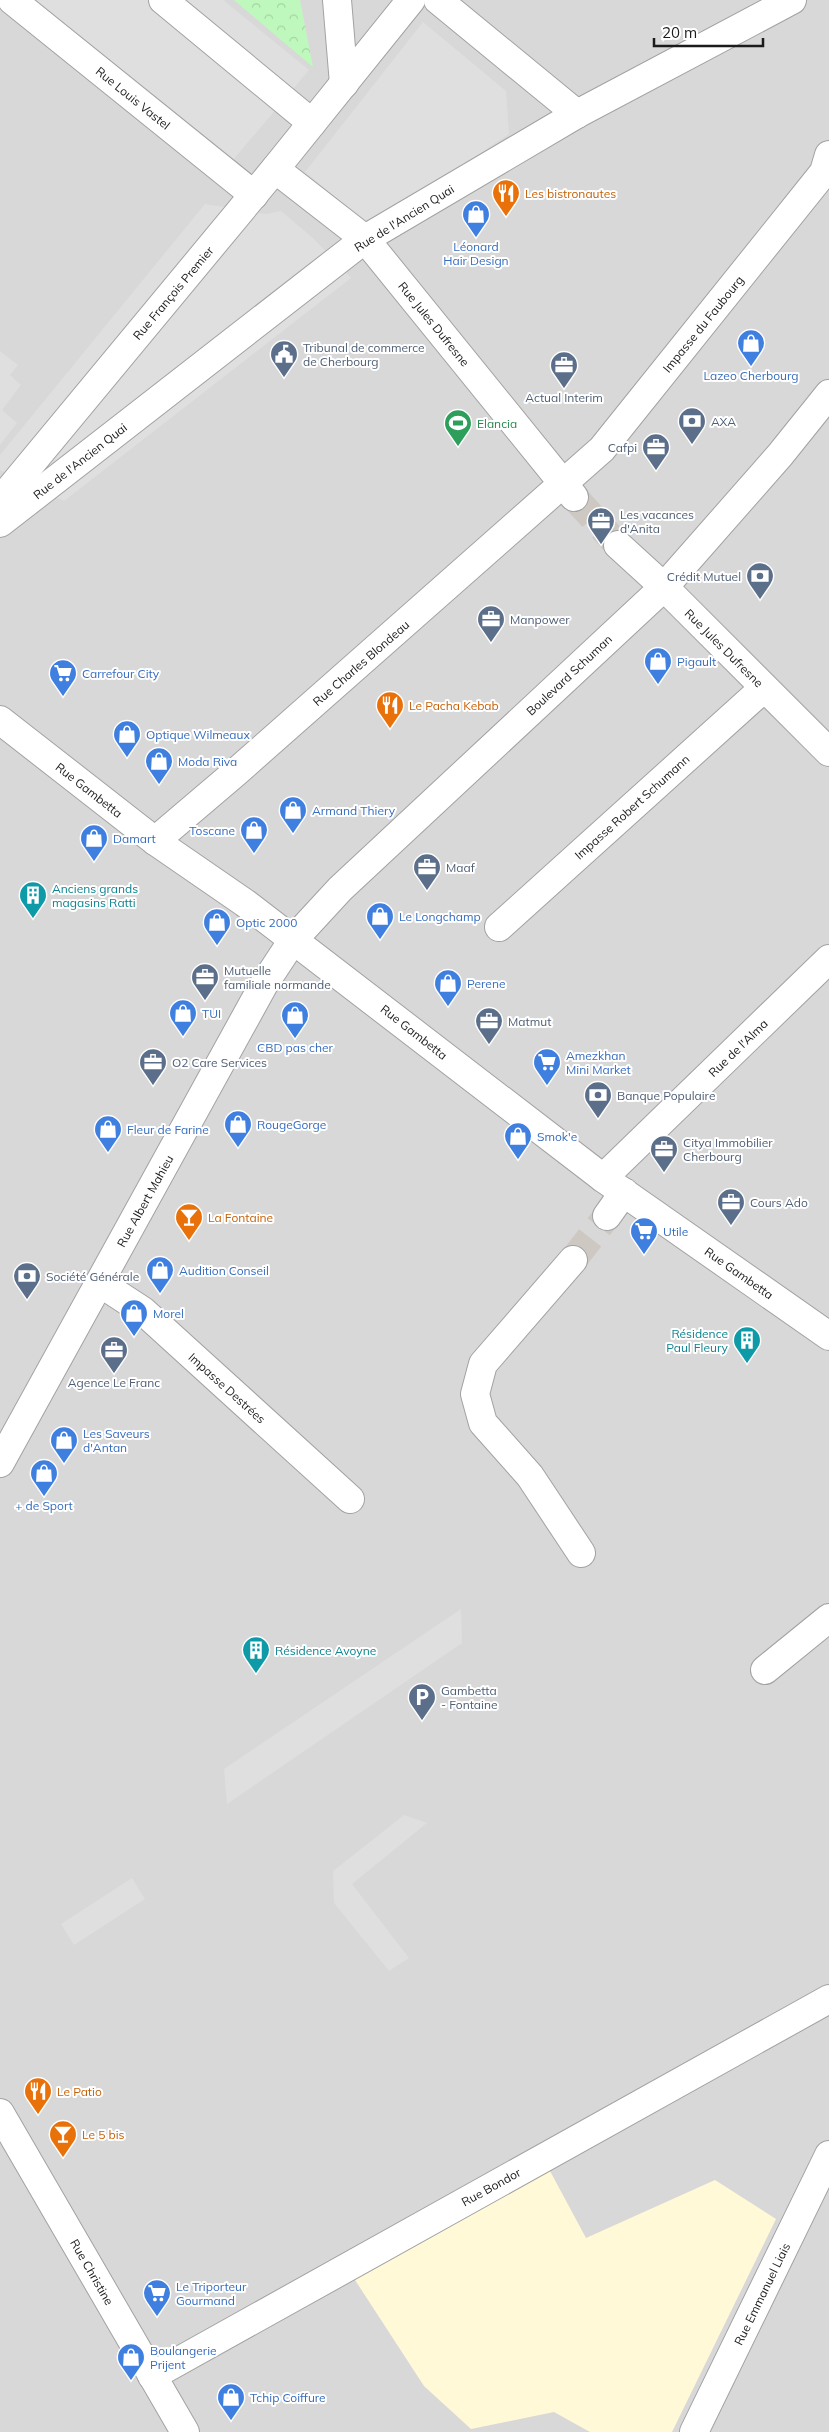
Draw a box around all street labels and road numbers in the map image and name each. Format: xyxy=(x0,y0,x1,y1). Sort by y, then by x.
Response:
street label: Rue Louis Vastel xyxy=(93,63,173,133)
street label: Rue de l'Ancien Quai xyxy=(351,181,457,255)
street label: Rue François Premier xyxy=(130,243,217,343)
street label: Impasse du Faubourg xyxy=(659,273,747,375)
street label: Rue Jules Dufresne xyxy=(395,279,473,369)
street label: Rue de l'Ancien Quai xyxy=(30,420,130,502)
street label: Rue Jules Dufresne xyxy=(682,606,766,690)
street label: Rue Charles Blondeau xyxy=(310,617,412,709)
street label: Boulevard Schuman xyxy=(523,632,615,718)
street label: Impasse Robert Schumann xyxy=(571,751,693,863)
street label: Rue Gambetta xyxy=(53,759,125,821)
street label: Rue Gambetta xyxy=(378,1001,450,1063)
street label: Rue de l'Alma xyxy=(705,1016,771,1080)
street label: Rue Albert Mahieu xyxy=(113,1152,177,1250)
street label: Rue Gambetta xyxy=(702,1244,776,1302)
street label: Impasse Destrées xyxy=(185,1349,269,1427)
street label: Rue Bondor xyxy=(459,2164,524,2209)
street label: Rue Christine xyxy=(67,2236,117,2308)
street label: Rue Emmanuel Liais xyxy=(731,2240,793,2348)

